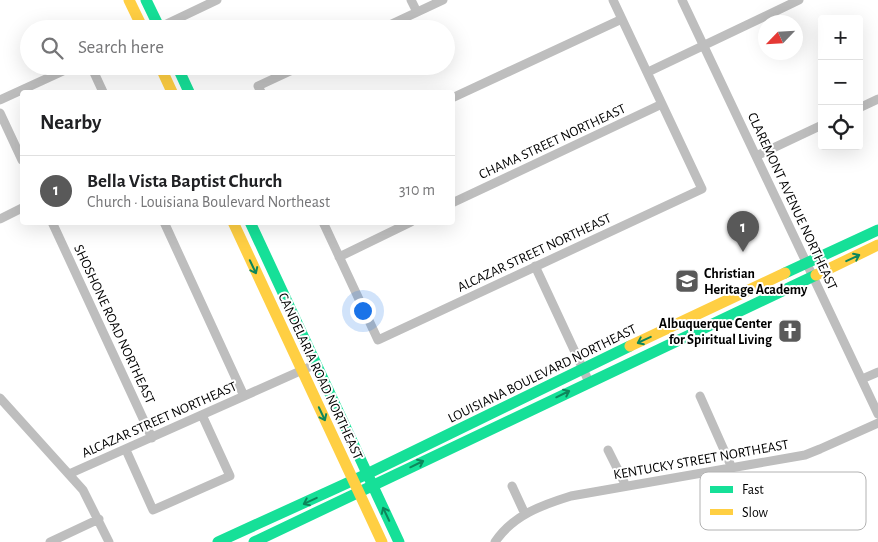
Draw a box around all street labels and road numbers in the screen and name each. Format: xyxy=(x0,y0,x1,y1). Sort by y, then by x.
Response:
street label: CHAMA STREET NORTHEAST xyxy=(477,102,628,182)
street label: CLAREMONT AVENUE NORTHEAST xyxy=(745,111,839,292)
street label: ALCAZAR STREET NORTHEAST xyxy=(455,211,614,295)
street label: SHOSHONE ROAD NORTHEAST xyxy=(71,243,157,406)
street label: CANDELARIA ROAD NORTHEAST xyxy=(275,291,365,462)
street label: LOUISIANA BOULEVARD NORTHEAST xyxy=(446,322,639,426)
street label: ALCAZAR STREET NORTHEAST xyxy=(80,379,239,460)
street label: KENTUCKY STREET NORTHEAST xyxy=(612,438,790,482)

